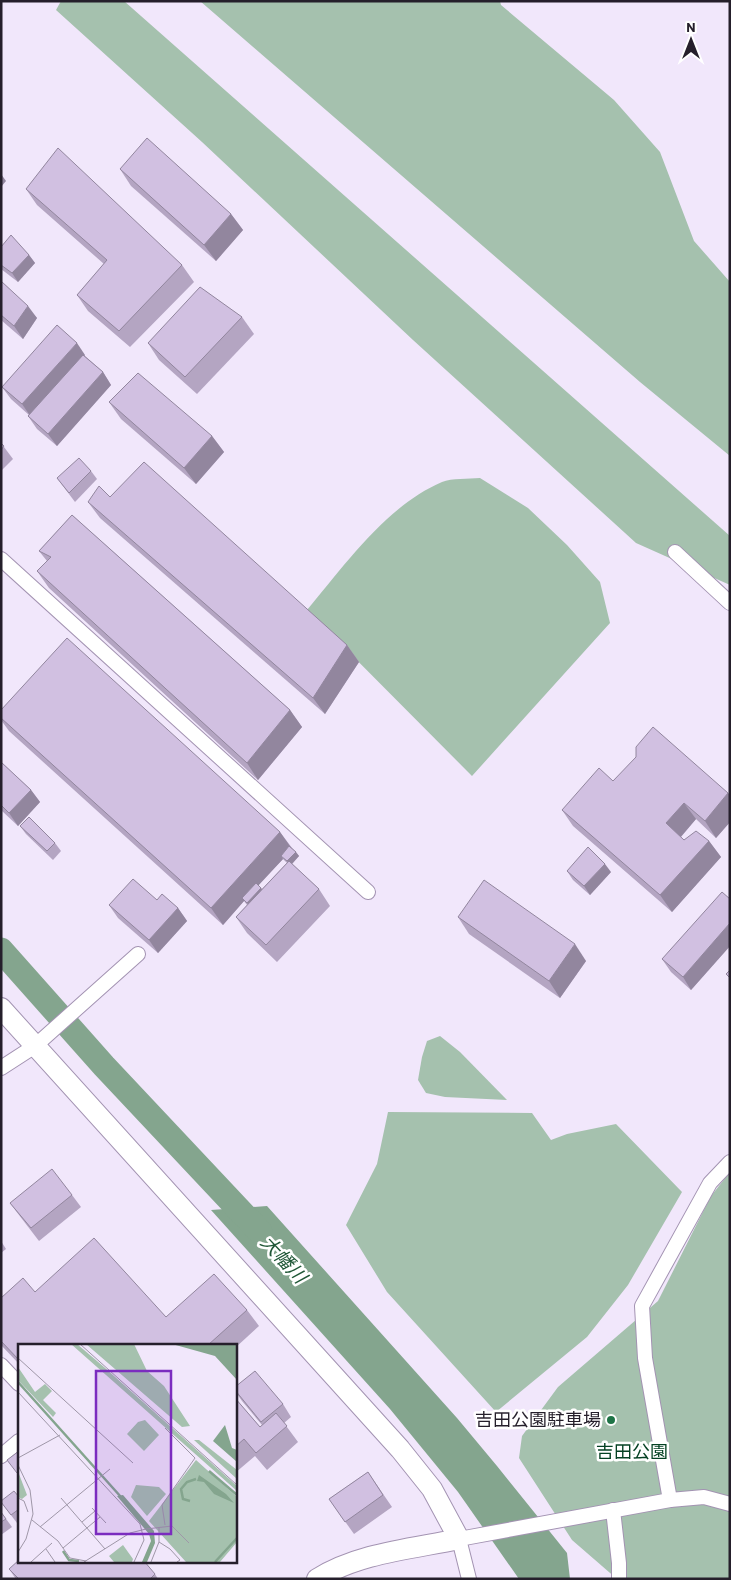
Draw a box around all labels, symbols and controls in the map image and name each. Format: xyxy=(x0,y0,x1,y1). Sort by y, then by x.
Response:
north arrow xyxy=(666,15,716,65)
text: N xyxy=(686,18,696,35)
water label: 大幡川 xyxy=(257,1230,314,1289)
inset map xyxy=(18,1344,236,1562)
place label: 吉田公園駐車場 xyxy=(475,1408,601,1430)
marker: 吉田公園駐車場 xyxy=(605,1414,617,1426)
park label: 吉田公園 xyxy=(596,1440,668,1462)

